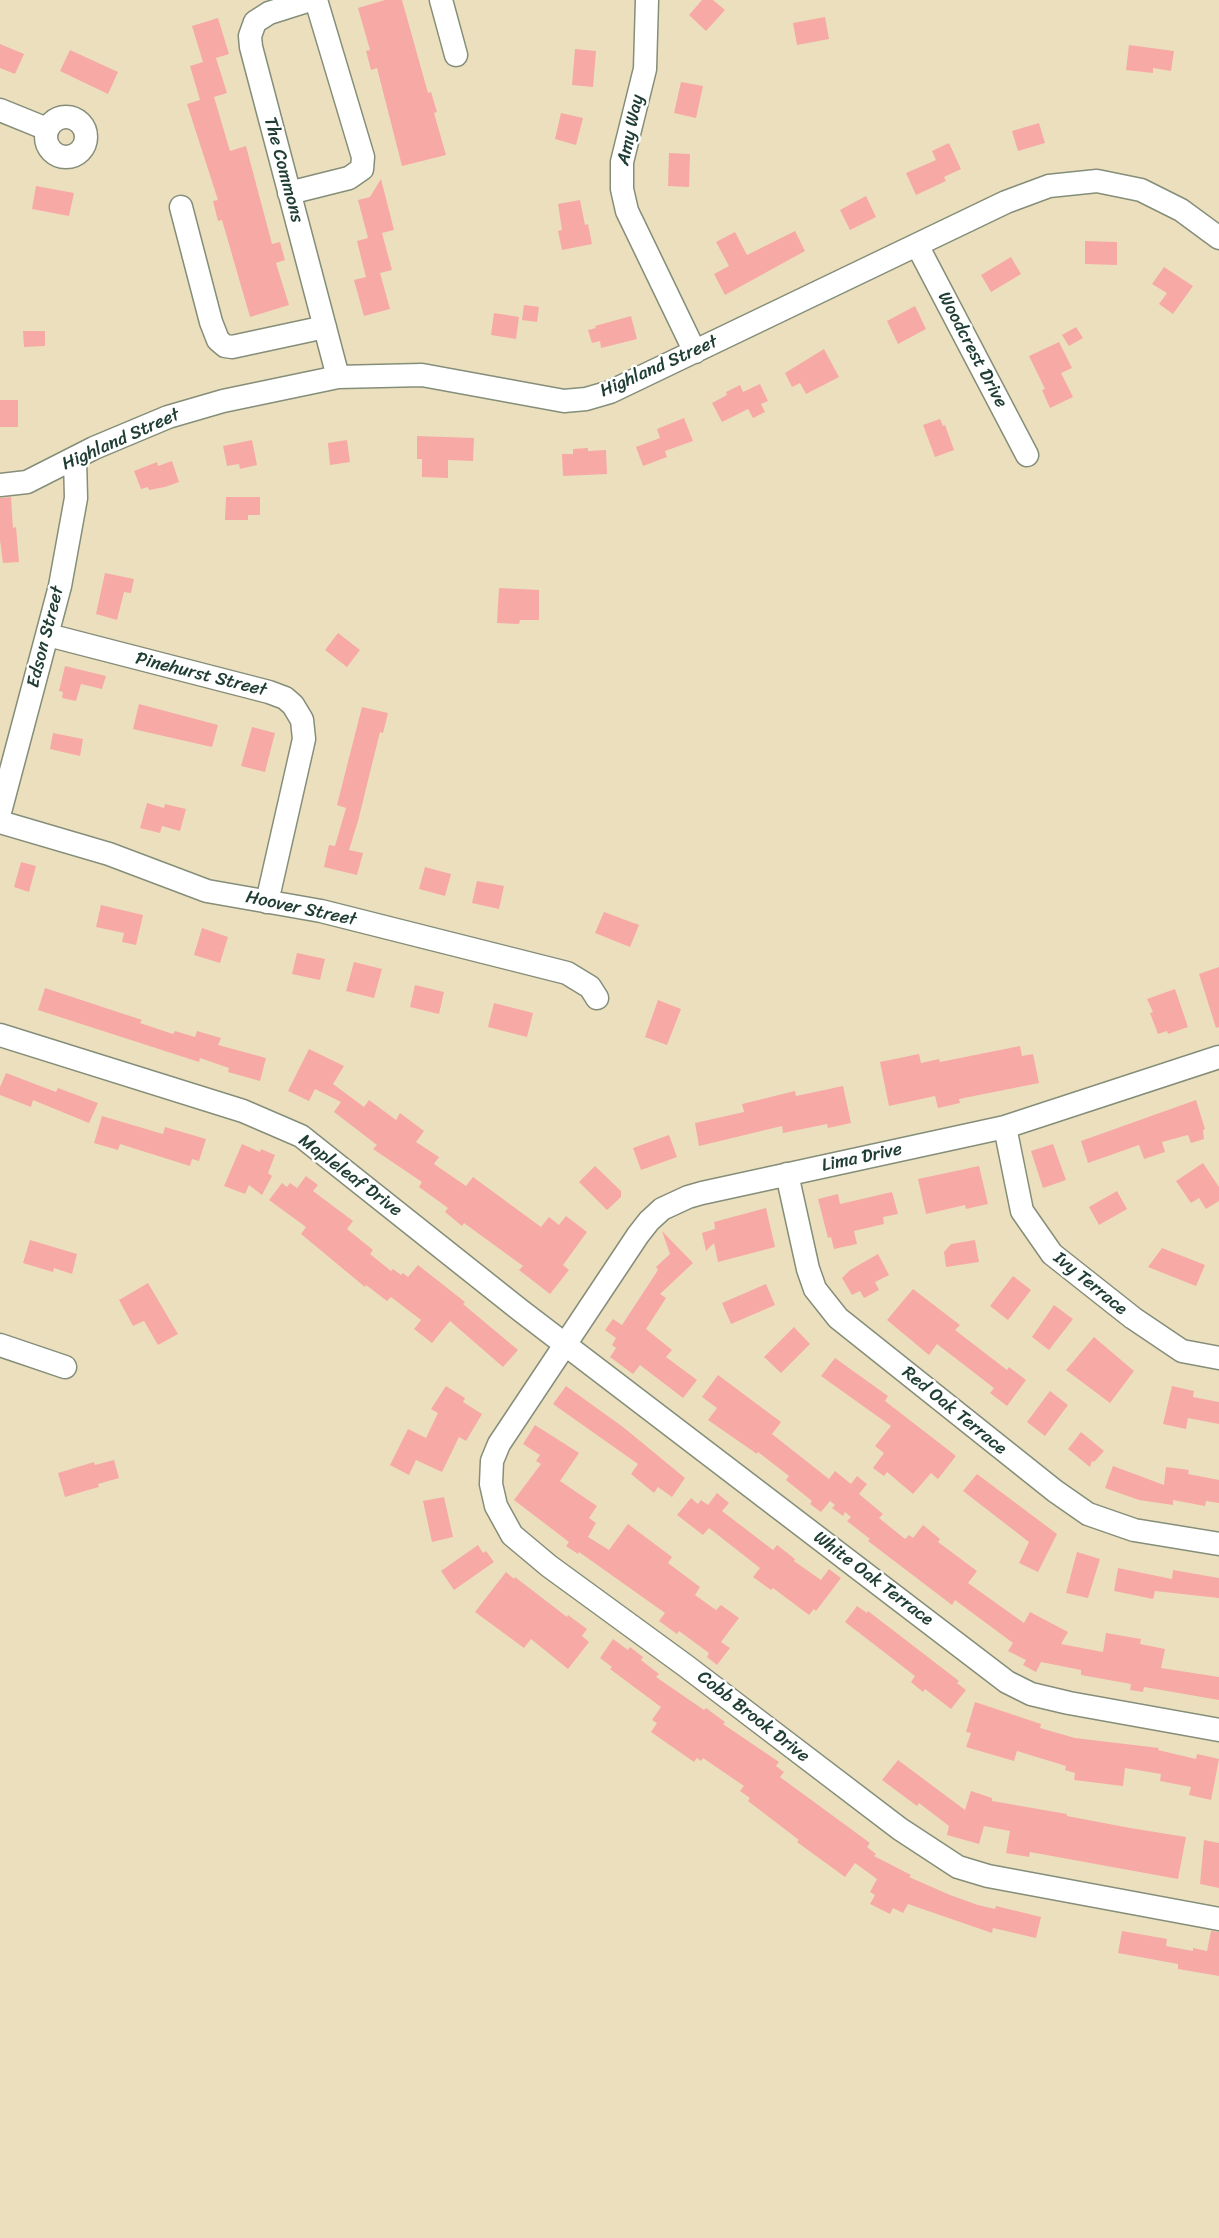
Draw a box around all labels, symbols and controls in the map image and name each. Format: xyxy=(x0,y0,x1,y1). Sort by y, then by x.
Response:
street label: Amy Way xyxy=(613,93,649,167)
street label: The Commons xyxy=(259,115,307,225)
street label: Woodcrest Drive xyxy=(932,288,1012,412)
street label: Highland Street xyxy=(597,331,721,403)
street label: Highland Street xyxy=(59,404,183,476)
street label: Edson Street xyxy=(23,584,69,690)
street label: Pinehurst Street xyxy=(133,648,269,702)
street label: Hoover Street xyxy=(244,887,358,931)
street label: Mapleleaf Drive xyxy=(294,1130,406,1222)
street label: Lima Drive xyxy=(820,1139,904,1177)
street label: Ivy Terrace xyxy=(1049,1248,1131,1320)
street label: Red Oak Terrace xyxy=(897,1362,1011,1460)
street label: White Oak Terrace xyxy=(809,1527,937,1631)
street label: Cobb Brook Drive xyxy=(693,1666,813,1768)

